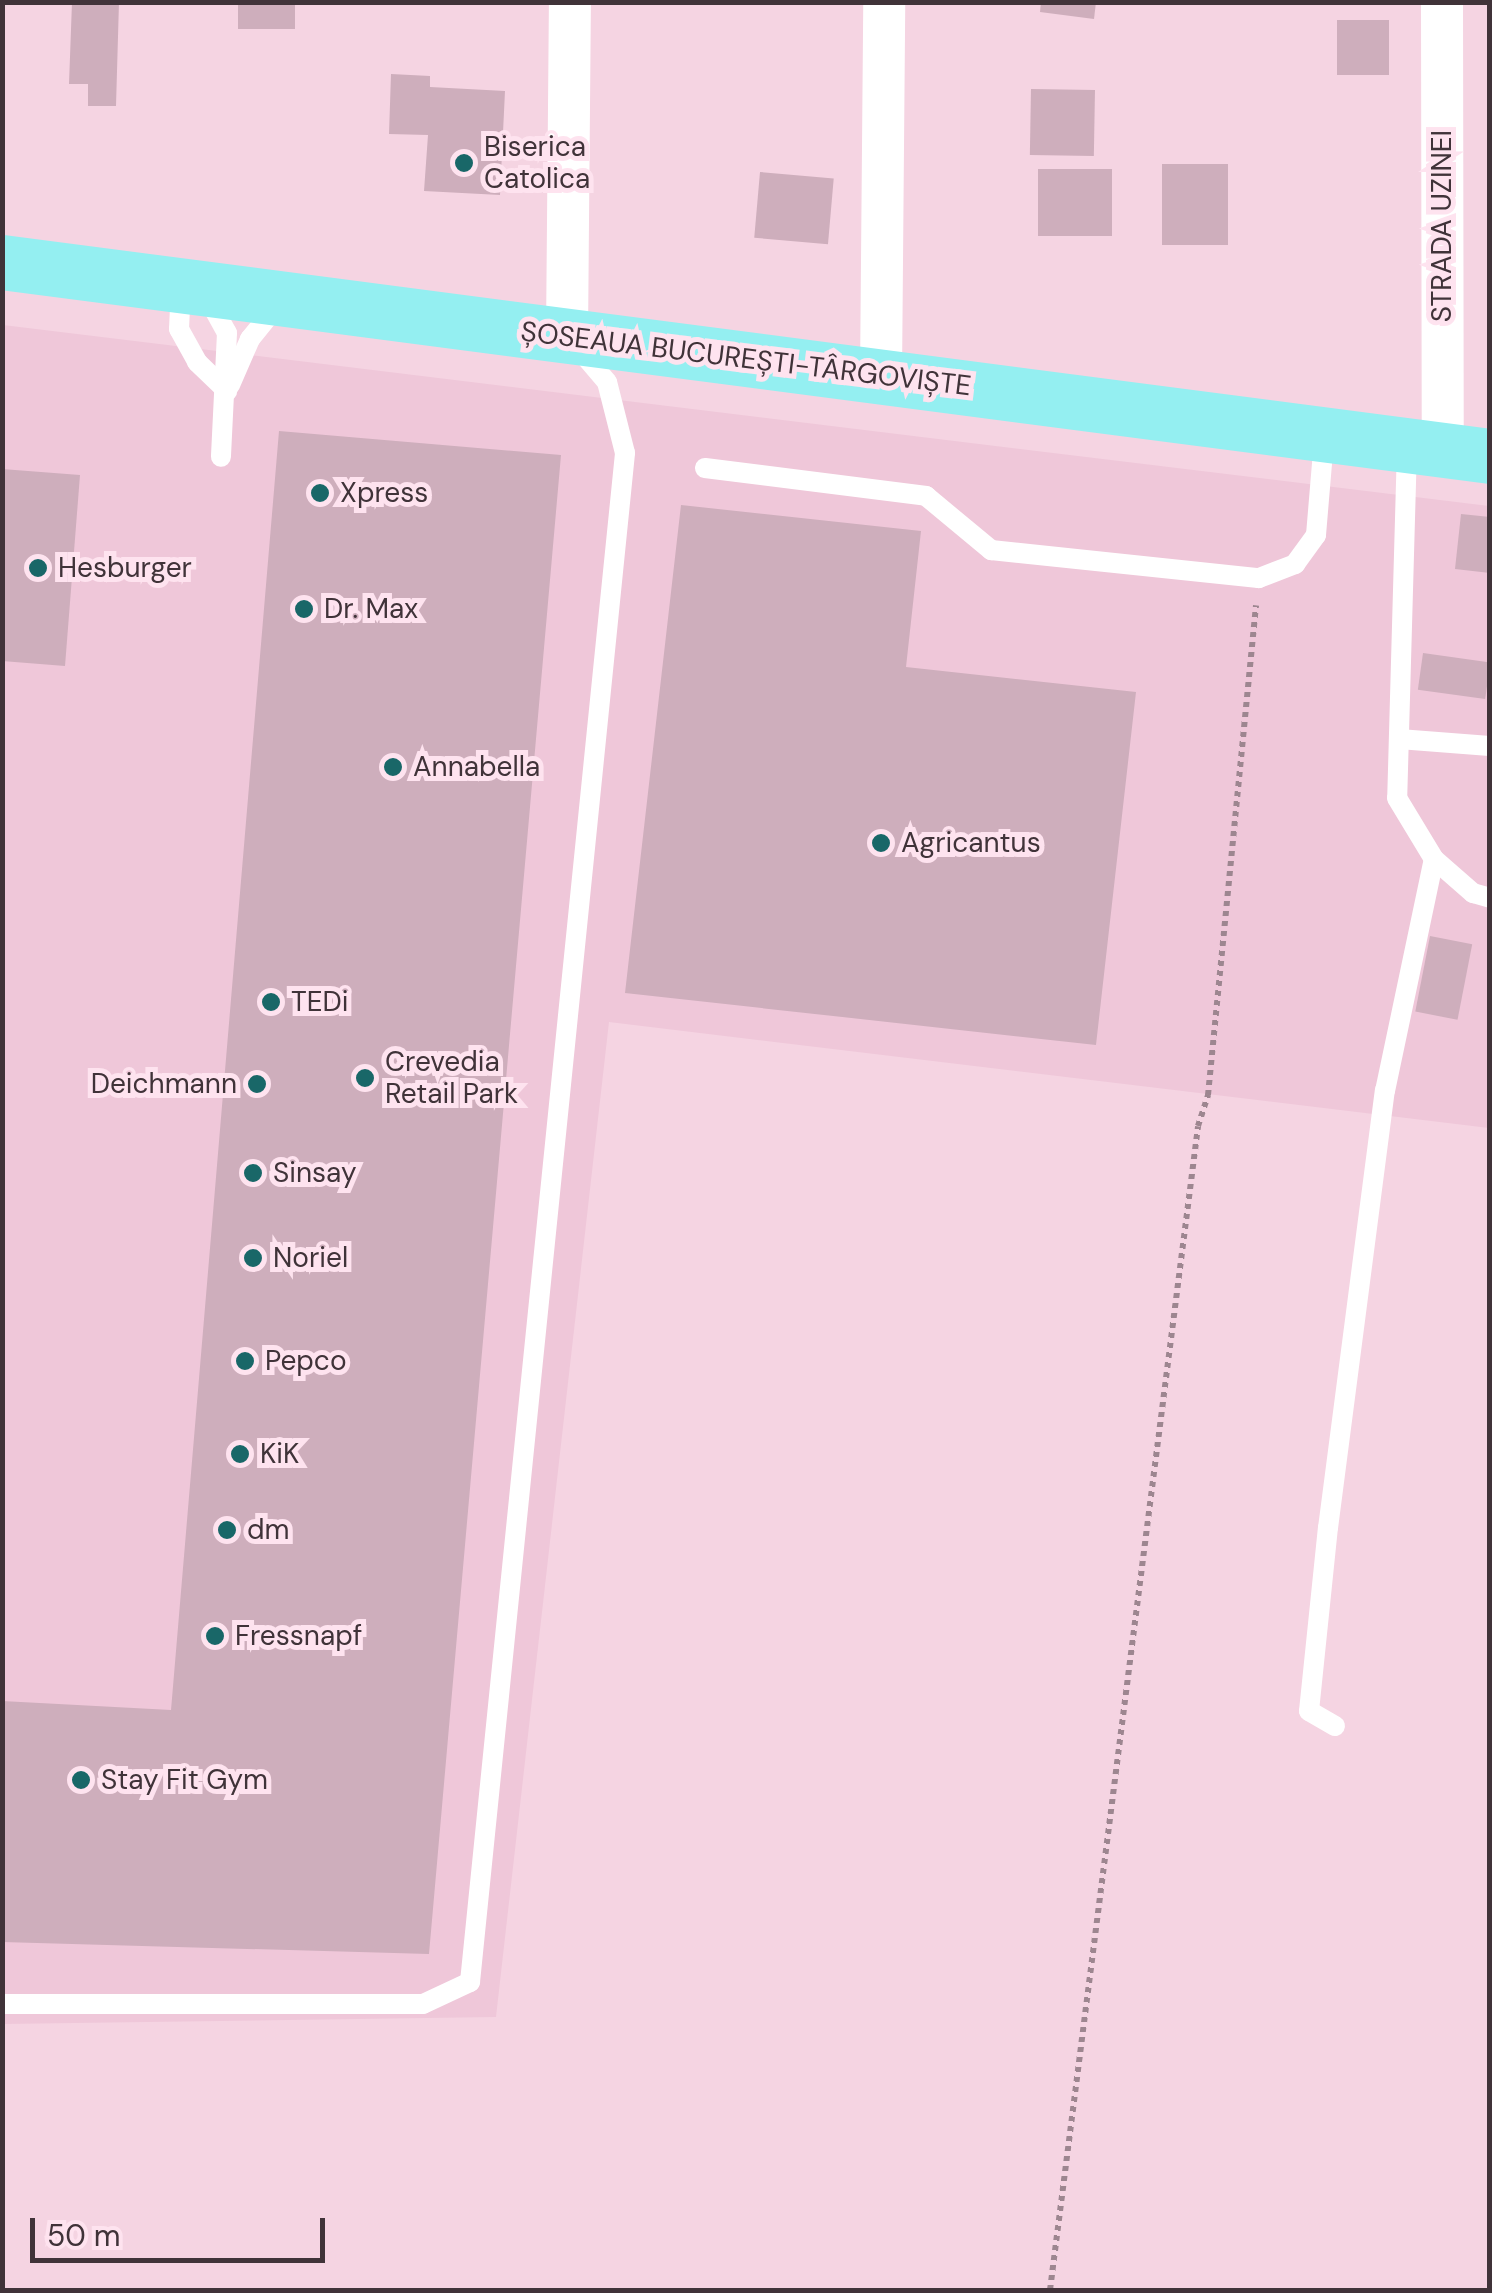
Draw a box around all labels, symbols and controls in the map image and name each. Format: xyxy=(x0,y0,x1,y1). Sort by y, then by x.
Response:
place label: Biserica Catolica xyxy=(484,130,590,196)
street label: STRADA UZINEI xyxy=(1425,130,1459,322)
marker: Biserica Catolica xyxy=(453,152,475,174)
street label: ȘOSEAUA BUCUREȘTI-TÂRGOVIȘTE xyxy=(519,315,973,403)
place label: Xpress xyxy=(340,476,428,510)
marker: Xpress xyxy=(309,482,331,504)
place label: Hesburger xyxy=(58,551,192,585)
marker: Hesburger xyxy=(27,557,49,579)
place label: Dr. Max xyxy=(324,592,418,626)
marker: Dr. Max xyxy=(293,598,315,620)
place label: Annabella xyxy=(413,750,540,784)
marker: Annabella xyxy=(382,756,404,778)
place label: Agricantus xyxy=(901,826,1041,860)
marker: Agricantus xyxy=(870,832,892,854)
place label: TEDi xyxy=(291,985,349,1019)
marker: TEDi xyxy=(260,991,282,1013)
place label: Crevedia Retail Park xyxy=(385,1045,518,1111)
place label: Deichmann xyxy=(91,1067,237,1101)
marker: Crevedia Retail Park xyxy=(354,1067,376,1089)
marker: Deichmann xyxy=(246,1073,268,1095)
place label: Sinsay xyxy=(273,1156,356,1190)
marker: Sinsay xyxy=(242,1162,264,1184)
place label: Noriel xyxy=(273,1241,348,1275)
marker: Noriel xyxy=(242,1247,264,1269)
place label: Pepco xyxy=(265,1344,346,1378)
marker: Pepco xyxy=(234,1350,256,1372)
place label: KiK xyxy=(260,1437,299,1471)
marker: KiK xyxy=(229,1443,251,1465)
place label: dm xyxy=(247,1513,290,1547)
marker: dm xyxy=(216,1519,238,1541)
place label: Fressnapf xyxy=(235,1619,362,1653)
marker: Fressnapf xyxy=(204,1625,226,1647)
place label: Stay Fit Gym xyxy=(101,1763,268,1797)
marker: Stay Fit Gym xyxy=(70,1769,92,1791)
scale bar xyxy=(35,2198,330,2260)
text: 50 m xyxy=(47,2216,121,2255)

